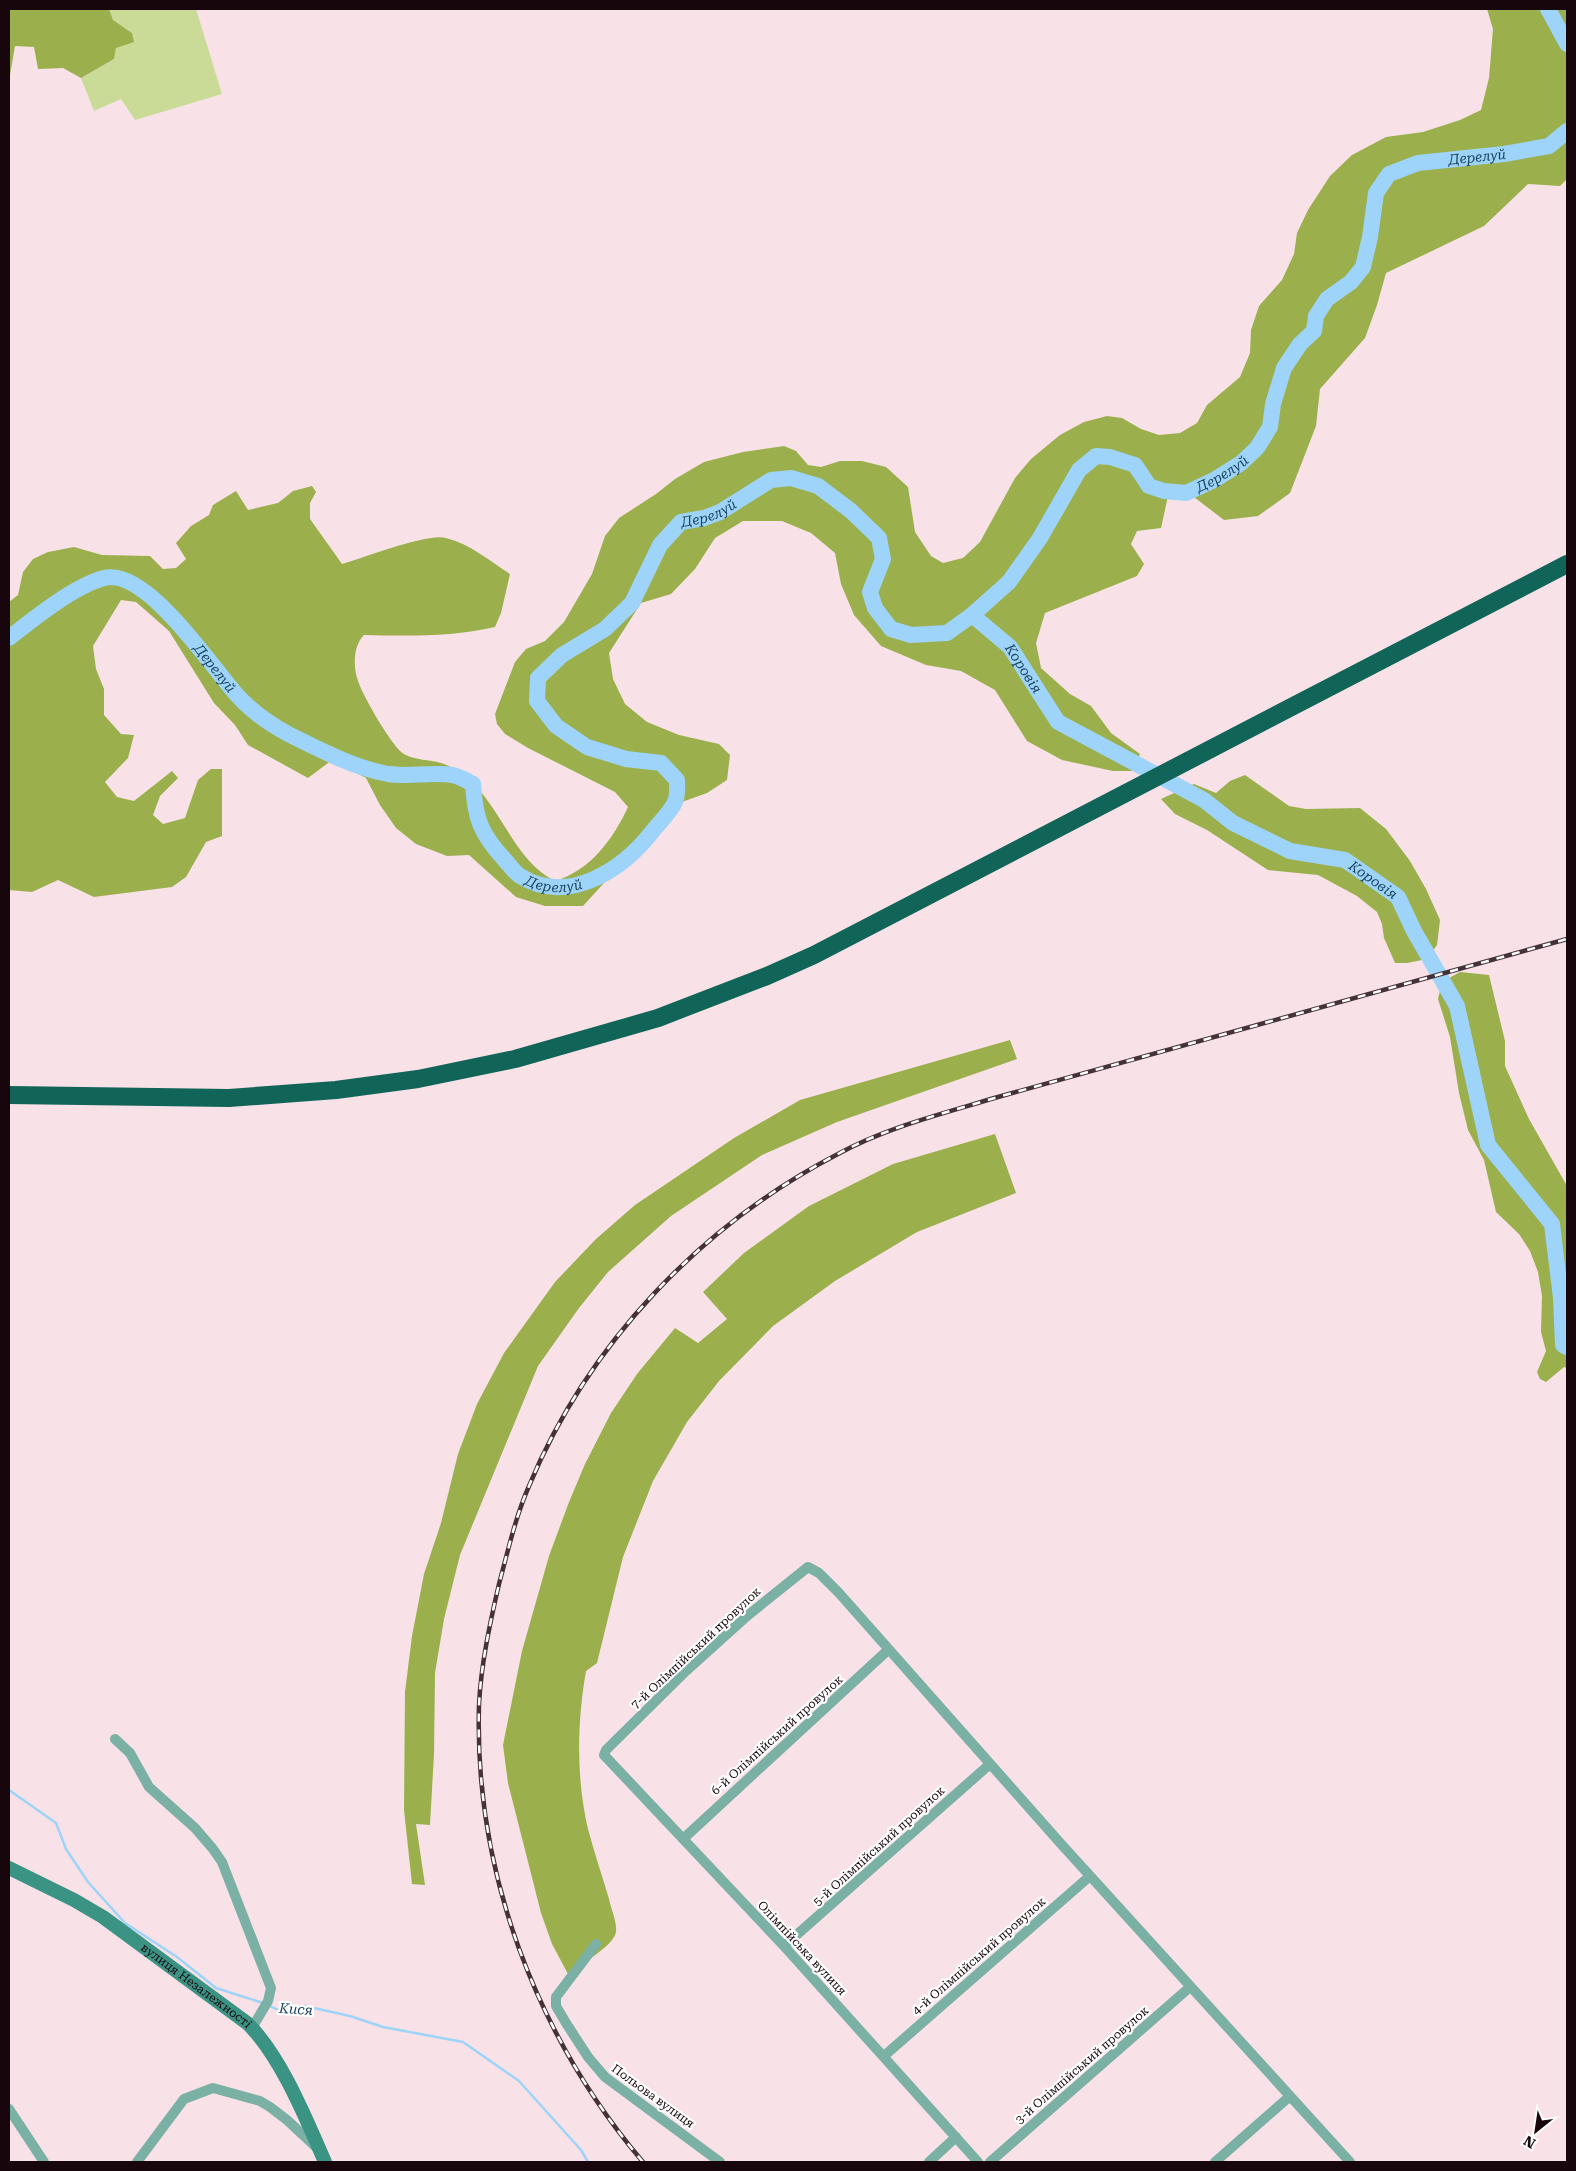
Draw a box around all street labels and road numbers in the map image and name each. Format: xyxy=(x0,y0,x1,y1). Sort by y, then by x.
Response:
street label: 7-й Олімпійський провулок xyxy=(628,1584,764,1712)
street label: 6-й Олімпійський провулок xyxy=(708,1672,846,1798)
street label: 5-й Олімпійський провулок xyxy=(810,1783,948,1909)
street label: 4-й Олімпійський провулок xyxy=(909,1894,1049,2018)
street label: Олімпійська вулиця xyxy=(755,1898,849,1998)
street label: вулиця Незалежності xyxy=(138,1940,255,2031)
street label: 3-й Олімпійський провулок xyxy=(1012,2003,1152,2127)
street label: Польова вулиця xyxy=(609,2061,697,2131)

